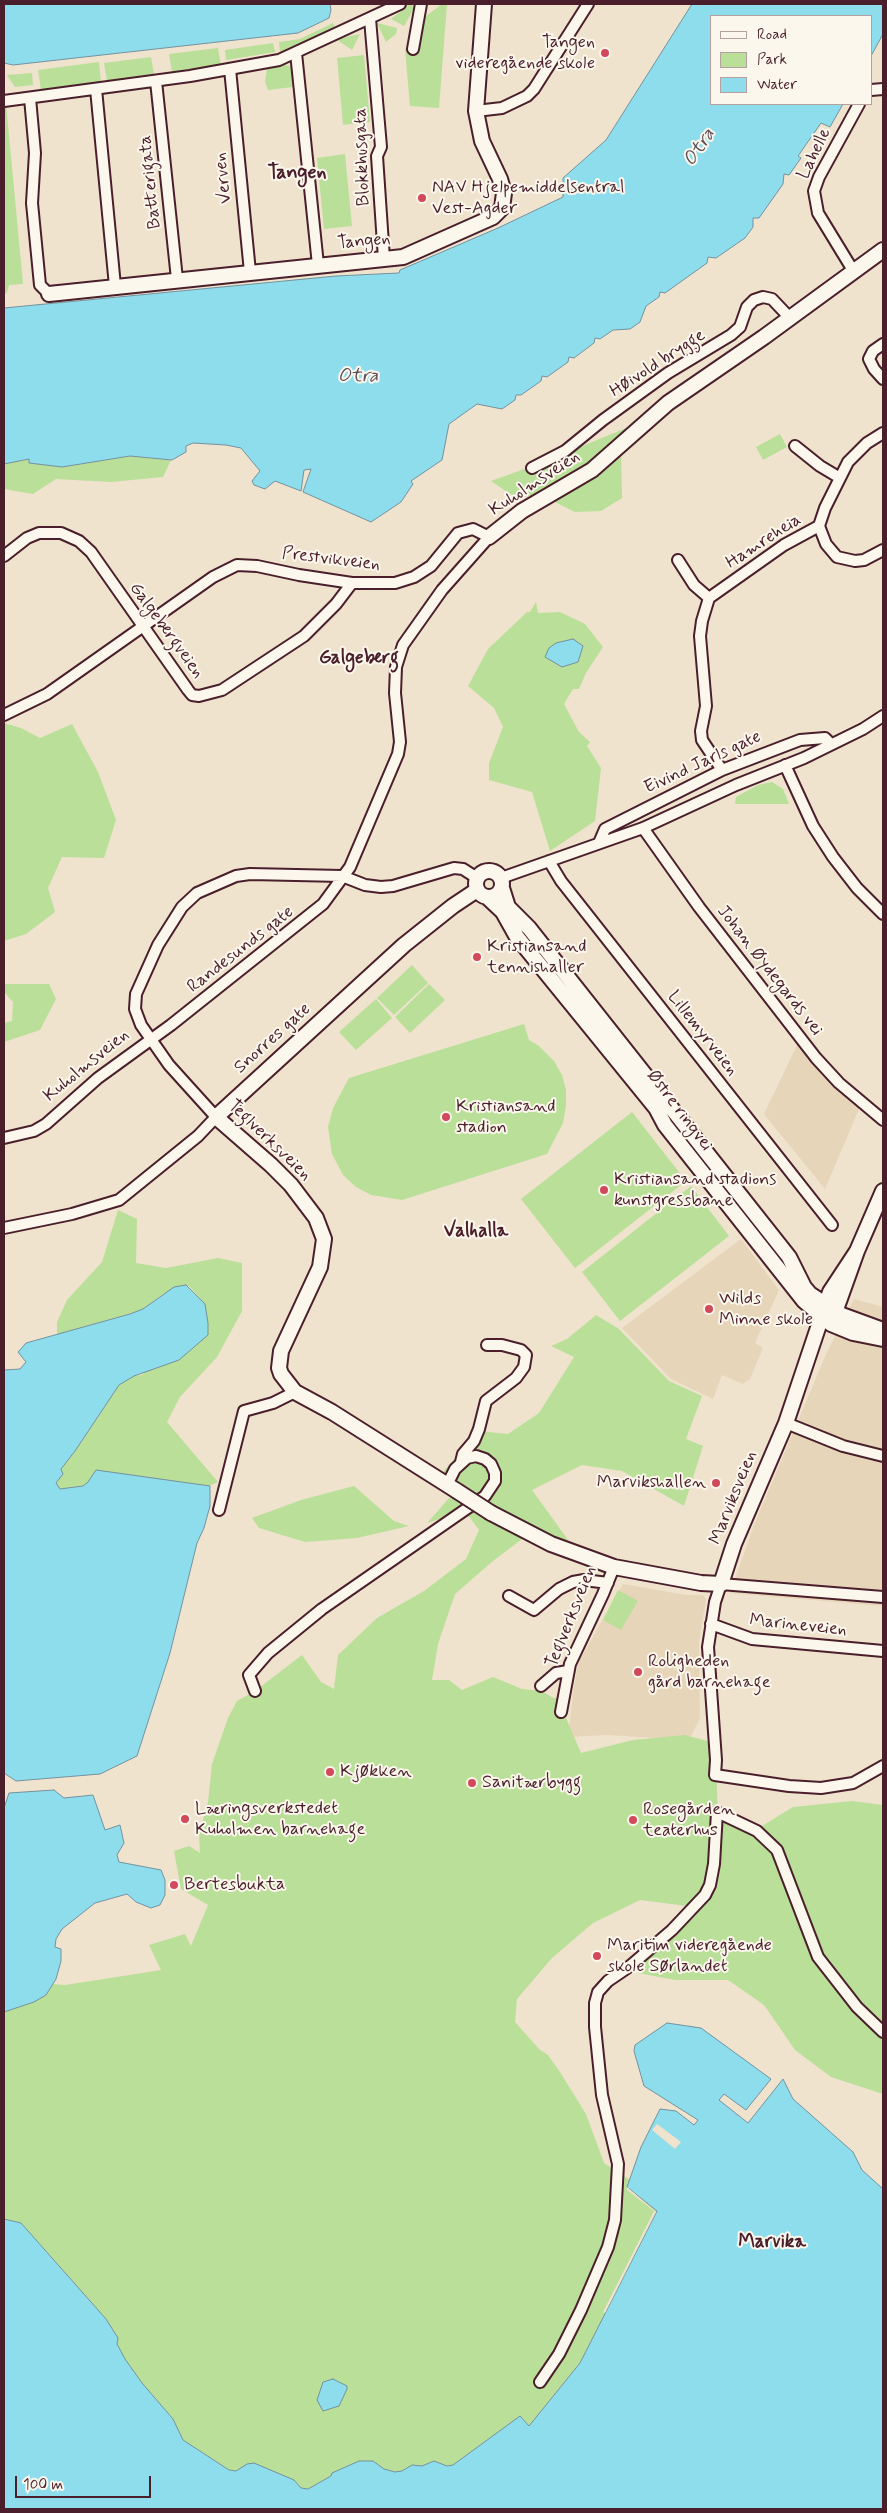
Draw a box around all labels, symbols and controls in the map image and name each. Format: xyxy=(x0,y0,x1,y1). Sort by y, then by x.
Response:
legend xyxy=(710,15,872,105)
text: Road xyxy=(757,25,787,45)
place label: Tangen videregående skole xyxy=(455,32,595,74)
marker: Tangen videregående skole xyxy=(599,47,611,59)
text: Park xyxy=(757,50,787,70)
text: Water xyxy=(757,75,797,95)
street label: Blokkhusgata xyxy=(350,108,376,206)
water label: Otra xyxy=(679,125,721,171)
street label: Lahelle xyxy=(793,125,837,183)
street label: Batterigata xyxy=(135,134,167,230)
street label: Verven xyxy=(211,151,237,205)
district label: Tangen xyxy=(267,162,327,186)
place label: NAV Hjelpemiddelsentral Vest-Agder xyxy=(432,177,624,220)
marker: NAV Hjelpemiddelsentral Vest-Agder xyxy=(416,192,428,204)
street label: Tangen xyxy=(337,229,391,255)
street label: Høivold brygge xyxy=(606,325,710,403)
water label: Otra xyxy=(338,366,378,388)
street label: Kuholmsveien xyxy=(485,447,585,521)
street label: Hamreheia xyxy=(722,510,806,574)
street label: Prestvikveien xyxy=(281,543,381,577)
street label: Galgebergveien xyxy=(124,579,208,683)
district label: Galgeberg xyxy=(319,648,399,670)
street label: Eivind Jarls gate xyxy=(641,727,765,799)
street label: Johan Øydegards vei xyxy=(711,901,827,1041)
street label: Randesunds gate xyxy=(184,902,298,998)
place label: Kristiansand tennishaller xyxy=(487,936,587,979)
marker: Kristiansand tennishaller xyxy=(471,951,483,963)
street label: Lillemyrveien xyxy=(662,987,742,1081)
street label: Snorres gate xyxy=(230,999,316,1079)
street label: Kuholmsveien xyxy=(40,1025,134,1107)
street label: Østre ringvei xyxy=(641,1066,717,1156)
street label: Teglverksveien xyxy=(223,1096,315,1186)
place label: Kristiansand stadion xyxy=(456,1096,556,1138)
marker: Kristiansand stadion xyxy=(440,1111,452,1123)
place label: Kristiansand stadions kunstgressbane xyxy=(614,1169,776,1212)
marker: Kristiansand stadions kunstgressbane xyxy=(598,1184,610,1196)
district label: Valhalla xyxy=(444,1221,508,1243)
place label: Wilds Minne skole xyxy=(719,1288,813,1330)
marker: Wilds Minne skole xyxy=(703,1303,715,1315)
street label: Marviksveien xyxy=(705,1448,763,1548)
place label: Marvikshallen xyxy=(597,1472,706,1494)
marker: Marvikshallen xyxy=(710,1477,722,1489)
street label: Teglverksveien xyxy=(542,1563,602,1671)
street label: Marineveien xyxy=(748,1610,848,1642)
place label: Roligheden gård barnehage xyxy=(648,1651,771,1694)
marker: Roligheden gård barnehage xyxy=(632,1666,644,1678)
place label: Kjøkken xyxy=(340,1761,412,1783)
marker: Kjøkken xyxy=(324,1766,336,1778)
place label: Sanitærbygg xyxy=(482,1772,581,1794)
marker: Sanitærbygg xyxy=(466,1777,478,1789)
place label: Læringsverkstedet Kuholmen barnehage xyxy=(195,1798,365,1840)
place label: Rosegården teaterhus xyxy=(643,1799,735,1842)
marker: Læringsverkstedet Kuholmen barnehage xyxy=(179,1813,191,1825)
marker: Rosegården teaterhus xyxy=(627,1814,639,1826)
place label: Bertesbukta xyxy=(184,1874,285,1896)
marker: Bertesbukta xyxy=(168,1879,180,1891)
place label: Maritim videregående skole Sørlandet xyxy=(607,1935,772,1978)
marker: Maritim videregående skole Sørlandet xyxy=(591,1950,603,1962)
district label: Marvika xyxy=(738,2232,806,2254)
scale bar xyxy=(18,2466,154,2498)
text: 100 m xyxy=(23,2475,63,2495)

